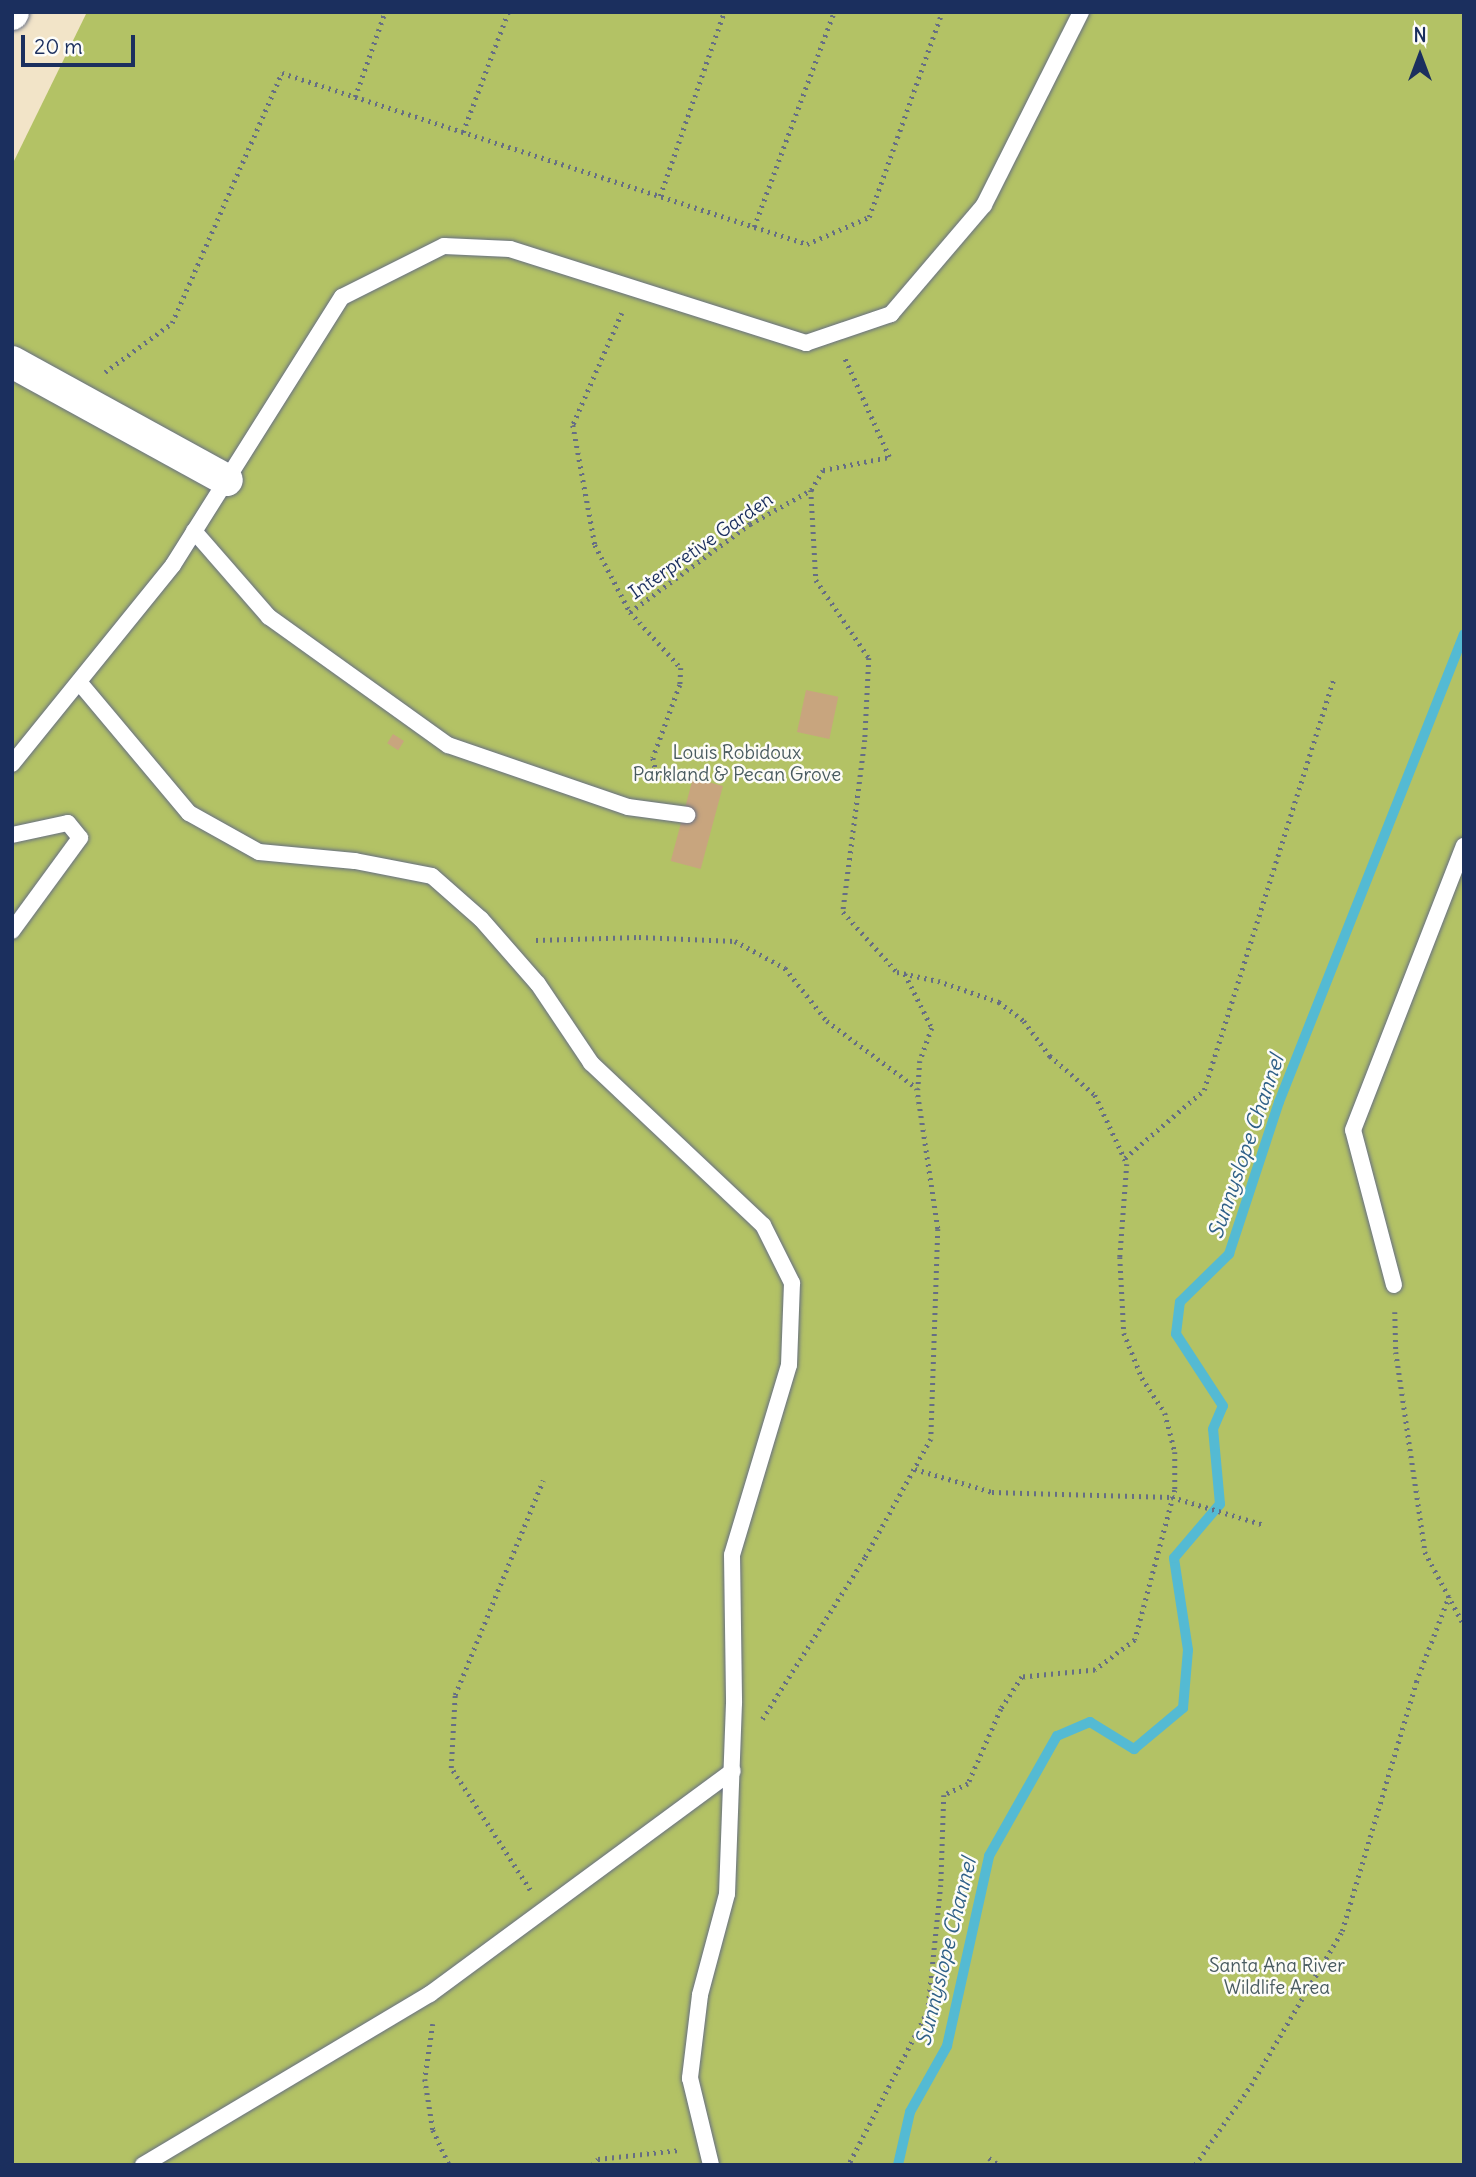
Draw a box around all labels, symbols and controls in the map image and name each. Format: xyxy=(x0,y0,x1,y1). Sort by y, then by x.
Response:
scale bar xyxy=(24,21,138,65)
north arrow xyxy=(1385,21,1455,91)
text: N xyxy=(1413,23,1427,47)
text: 20 m xyxy=(34,33,83,60)
street label: Interpretive Garden xyxy=(625,488,777,604)
park label: Louis Robidoux Parkland & Pecan Grove xyxy=(633,742,841,786)
water label: Sunnyslope Channel xyxy=(1203,1052,1289,1242)
water label: Sunnyslope Channel xyxy=(910,1855,982,2049)
park label: Santa Ana River Wildlife Area xyxy=(1209,1955,1345,1999)

